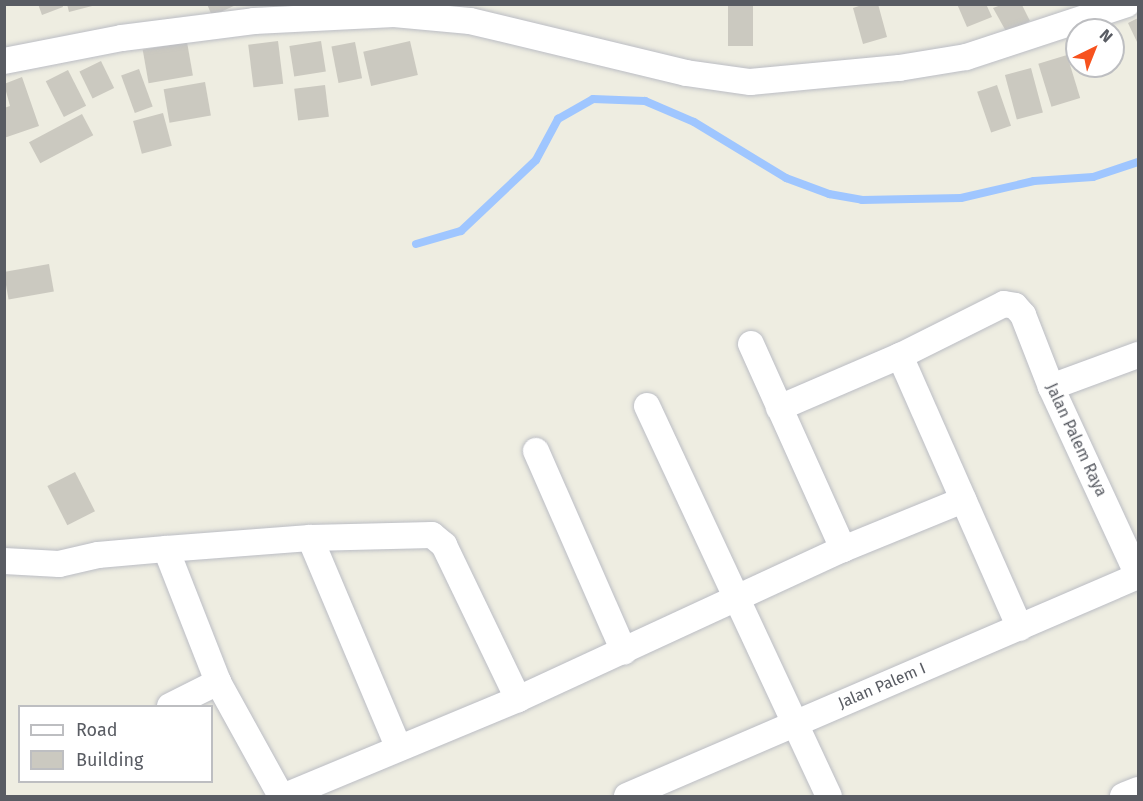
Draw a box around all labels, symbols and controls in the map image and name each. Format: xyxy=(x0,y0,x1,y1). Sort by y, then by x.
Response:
north arrow xyxy=(1065,18,1125,78)
text: N xyxy=(1096,25,1117,46)
street label: Jalan Palem Raya xyxy=(1041,380,1111,500)
street label: Jalan Palem I xyxy=(835,659,929,713)
legend xyxy=(18,705,213,783)
text: Road xyxy=(76,719,118,741)
text: Building xyxy=(76,749,143,771)

